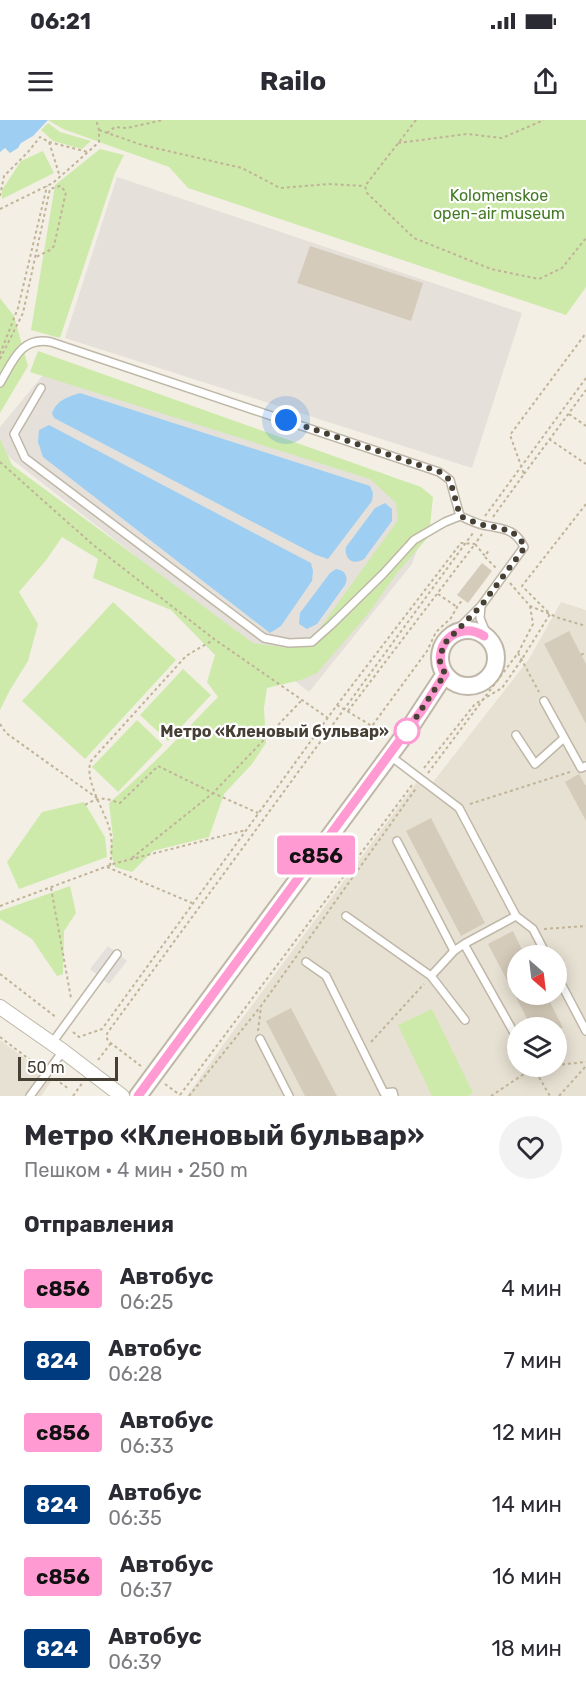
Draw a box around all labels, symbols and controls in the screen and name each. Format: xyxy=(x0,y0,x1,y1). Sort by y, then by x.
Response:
text: 06:21 xyxy=(30,8,91,35)
icon: menu xyxy=(24,65,57,98)
text: Railo xyxy=(260,65,326,97)
icon: share xyxy=(529,65,562,98)
park label: Kolomenskoe open-air museum xyxy=(433,186,565,223)
your location xyxy=(271,405,301,435)
marker: Метро «Кленовый бульвар» xyxy=(394,718,420,744)
place label: Метро «Кленовый бульвар» xyxy=(160,722,389,741)
line badge: с856 xyxy=(274,836,358,874)
text: с856 xyxy=(289,843,343,868)
north arrow xyxy=(507,945,567,1005)
map controls xyxy=(507,945,567,1077)
button: layers xyxy=(507,1017,567,1077)
scale bar xyxy=(18,1054,118,1082)
text: 50 m xyxy=(27,1058,65,1077)
button: heart xyxy=(499,1116,562,1179)
text: Метро «Кленовый бульвар» xyxy=(24,1119,424,1152)
text: Пешком · 4 мин · 250 m xyxy=(24,1158,248,1182)
text: Отправления xyxy=(24,1211,174,1238)
text: Автобус xyxy=(120,1263,214,1290)
text: 4 мин xyxy=(501,1275,562,1302)
text: с856 xyxy=(36,1276,90,1301)
text: 06:25 xyxy=(120,1290,173,1314)
text: Автобус xyxy=(108,1335,202,1362)
text: 7 мин xyxy=(504,1347,562,1374)
text: 824 xyxy=(36,1348,78,1373)
text: 06:28 xyxy=(108,1362,162,1386)
text: Автобус xyxy=(120,1407,214,1434)
text: 12 мин xyxy=(492,1419,562,1446)
text: с856 xyxy=(36,1420,90,1445)
text: 06:33 xyxy=(120,1434,174,1458)
text: Автобус xyxy=(108,1479,202,1506)
text: 14 мин xyxy=(492,1491,562,1518)
text: 824 xyxy=(36,1492,78,1517)
text: 06:35 xyxy=(108,1506,162,1530)
text: Автобус xyxy=(120,1551,214,1578)
text: 16 мин xyxy=(492,1563,562,1590)
text: с856 xyxy=(36,1564,90,1589)
text: 06:37 xyxy=(120,1578,172,1602)
text: Автобус xyxy=(108,1623,202,1650)
text: 18 мин xyxy=(491,1635,562,1662)
text: 824 xyxy=(36,1636,78,1661)
text: 06:39 xyxy=(108,1650,162,1674)

